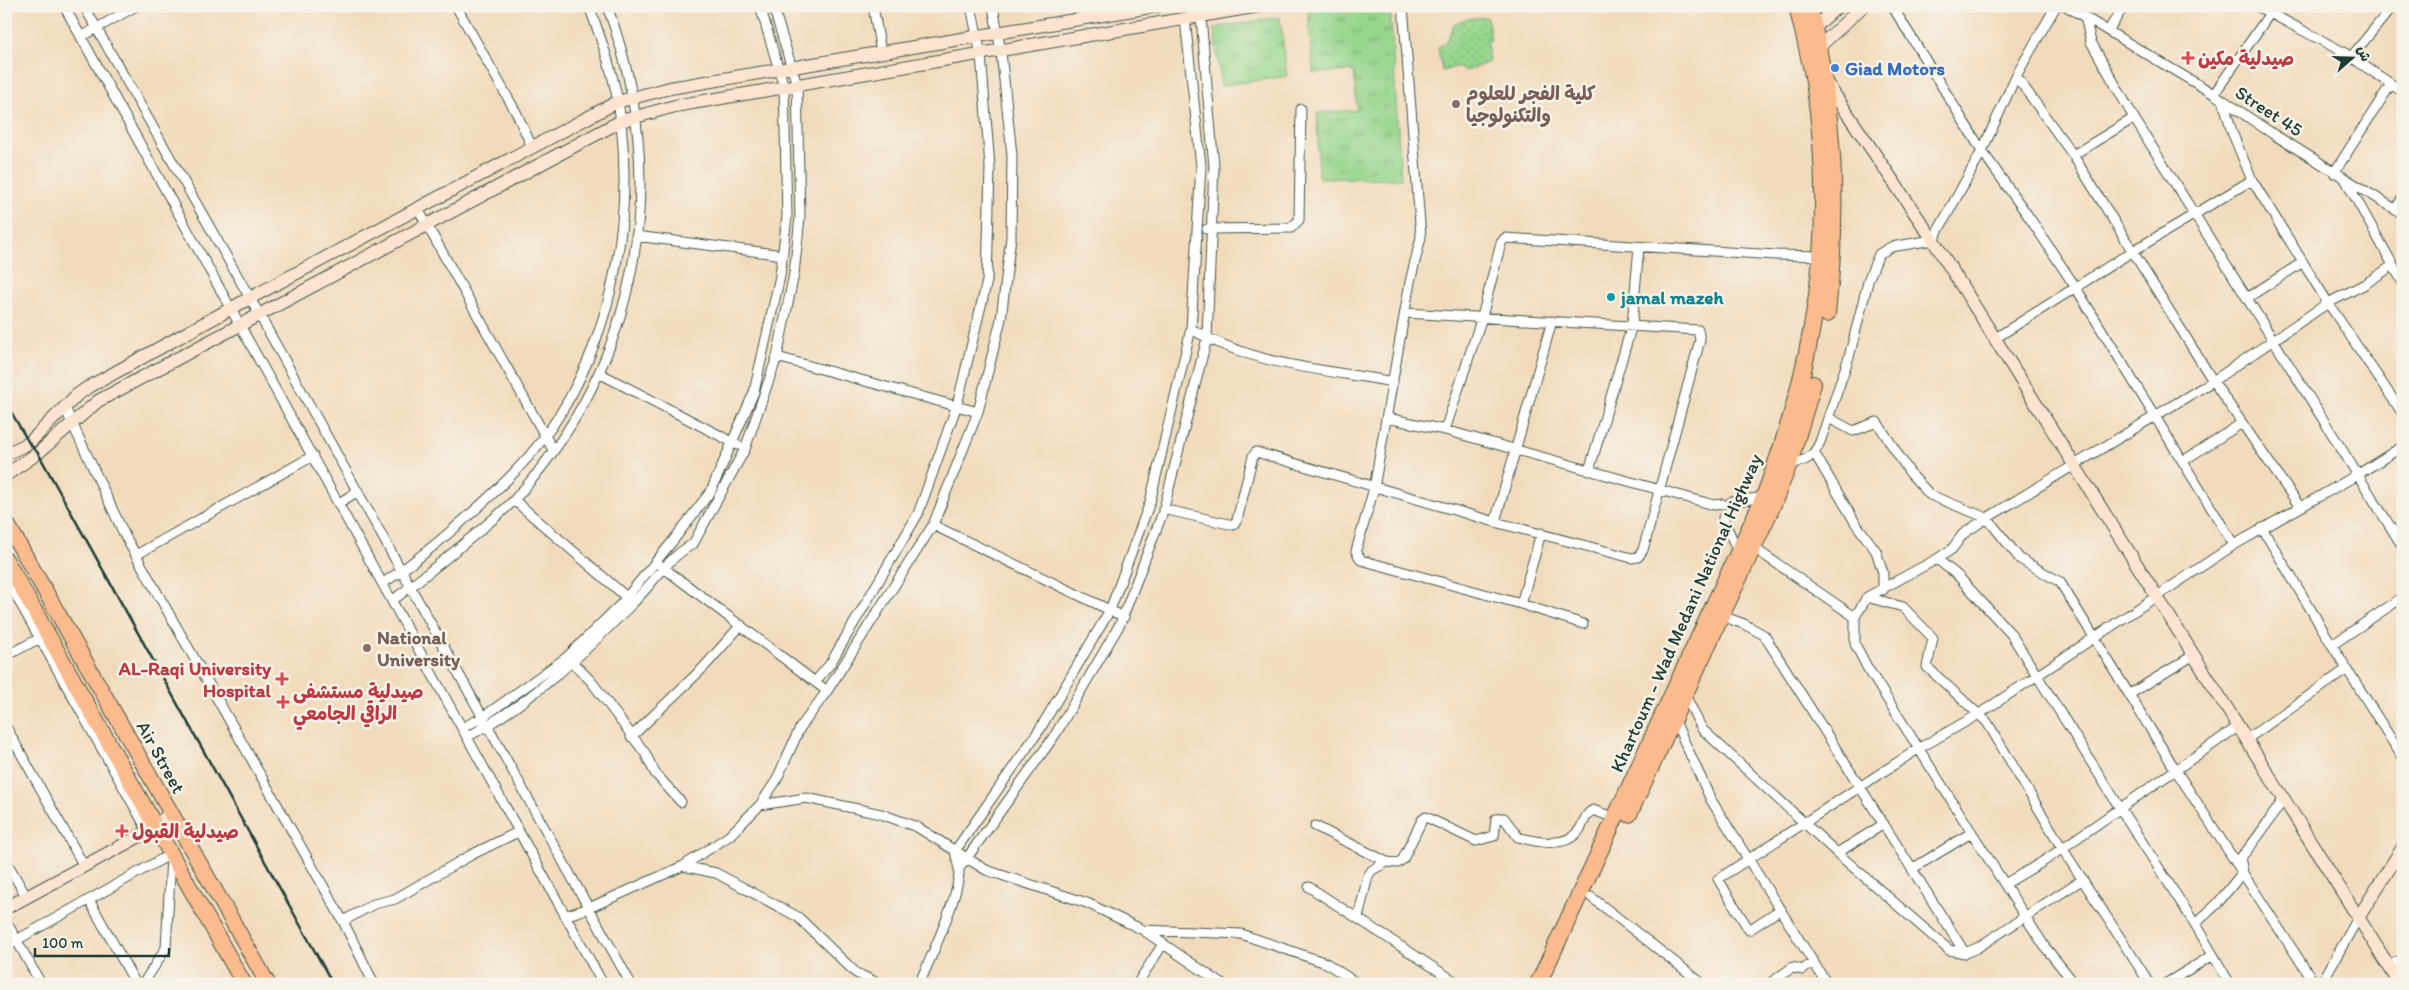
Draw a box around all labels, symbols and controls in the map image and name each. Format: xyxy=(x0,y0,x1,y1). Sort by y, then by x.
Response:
north arrow xyxy=(2326,32,2376,82)
text: ش xyxy=(2353,44,2374,64)
place label: صيدلية مكين xyxy=(2198,47,2294,70)
marker: صيدلية مكين xyxy=(2182,52,2194,64)
place label: Giad Motors xyxy=(1845,57,1945,80)
marker: Giad Motors xyxy=(1829,62,1841,74)
street label: Street 45 xyxy=(2231,81,2307,141)
place label: كلية الفجر للعلوم والتكنولوجيا xyxy=(1466,82,1596,129)
marker: كلية الفجر للعلوم والتكنولوجيا xyxy=(1450,98,1462,110)
place label: jamal mazeh xyxy=(1620,286,1724,309)
marker: jamal mazeh xyxy=(1605,291,1617,303)
street label: Khartoum - Wad Medani National Highway xyxy=(1605,450,1767,776)
place label: National University xyxy=(377,626,461,671)
marker: National University xyxy=(361,642,373,654)
place label: AL-Raqi University Hospital xyxy=(118,657,272,702)
marker: AL-Raqi University Hospital xyxy=(275,672,289,686)
place label: صيدلية مستشفى الراقي الجامعي xyxy=(293,680,423,730)
marker: صيدلية مستشفى الراقي الجامعي xyxy=(277,696,289,708)
street label: Air Street xyxy=(132,717,190,797)
place label: صيدلية القبول xyxy=(132,820,239,844)
marker: صيدلية القبول xyxy=(116,825,128,837)
scale bar xyxy=(35,925,169,957)
text: 100 m xyxy=(42,934,84,952)

